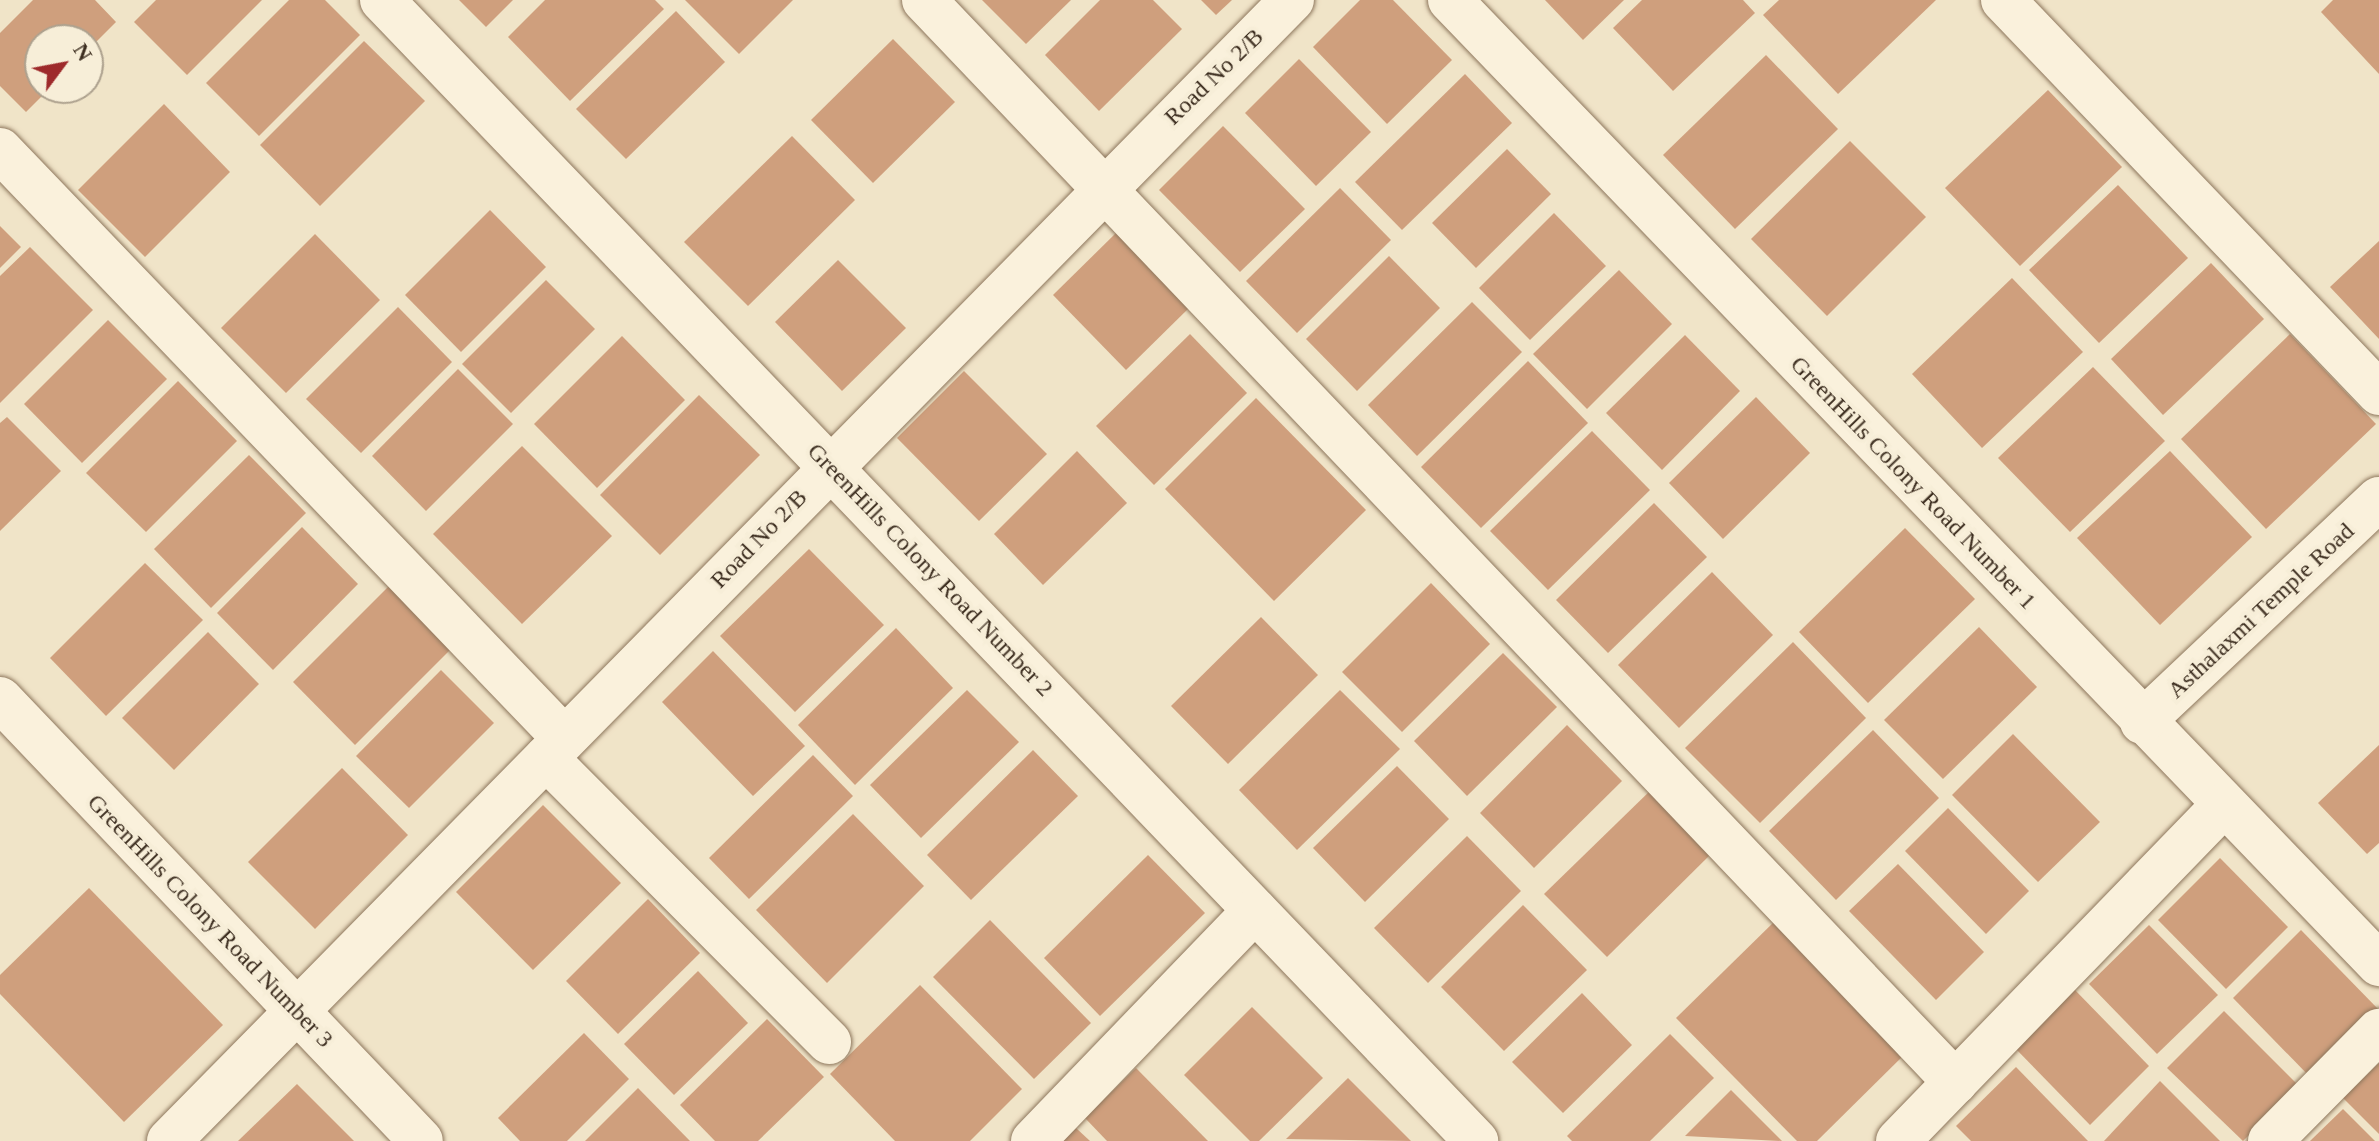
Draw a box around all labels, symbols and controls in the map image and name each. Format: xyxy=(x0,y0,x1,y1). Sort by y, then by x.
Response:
street label: Road No 2/B xyxy=(1158,23,1270,131)
north arrow xyxy=(24,24,104,104)
text: N xyxy=(68,39,98,65)
street label: GreenHills Colony Road Number 1 xyxy=(1784,350,2042,616)
street label: GreenHills Colony Road Number 2 xyxy=(801,437,1059,703)
street label: Road No 2/B xyxy=(705,483,813,595)
street label: Asthalaxmi Temple Road xyxy=(2162,517,2360,705)
street label: GreenHills Colony Road Number 3 xyxy=(81,788,339,1054)

